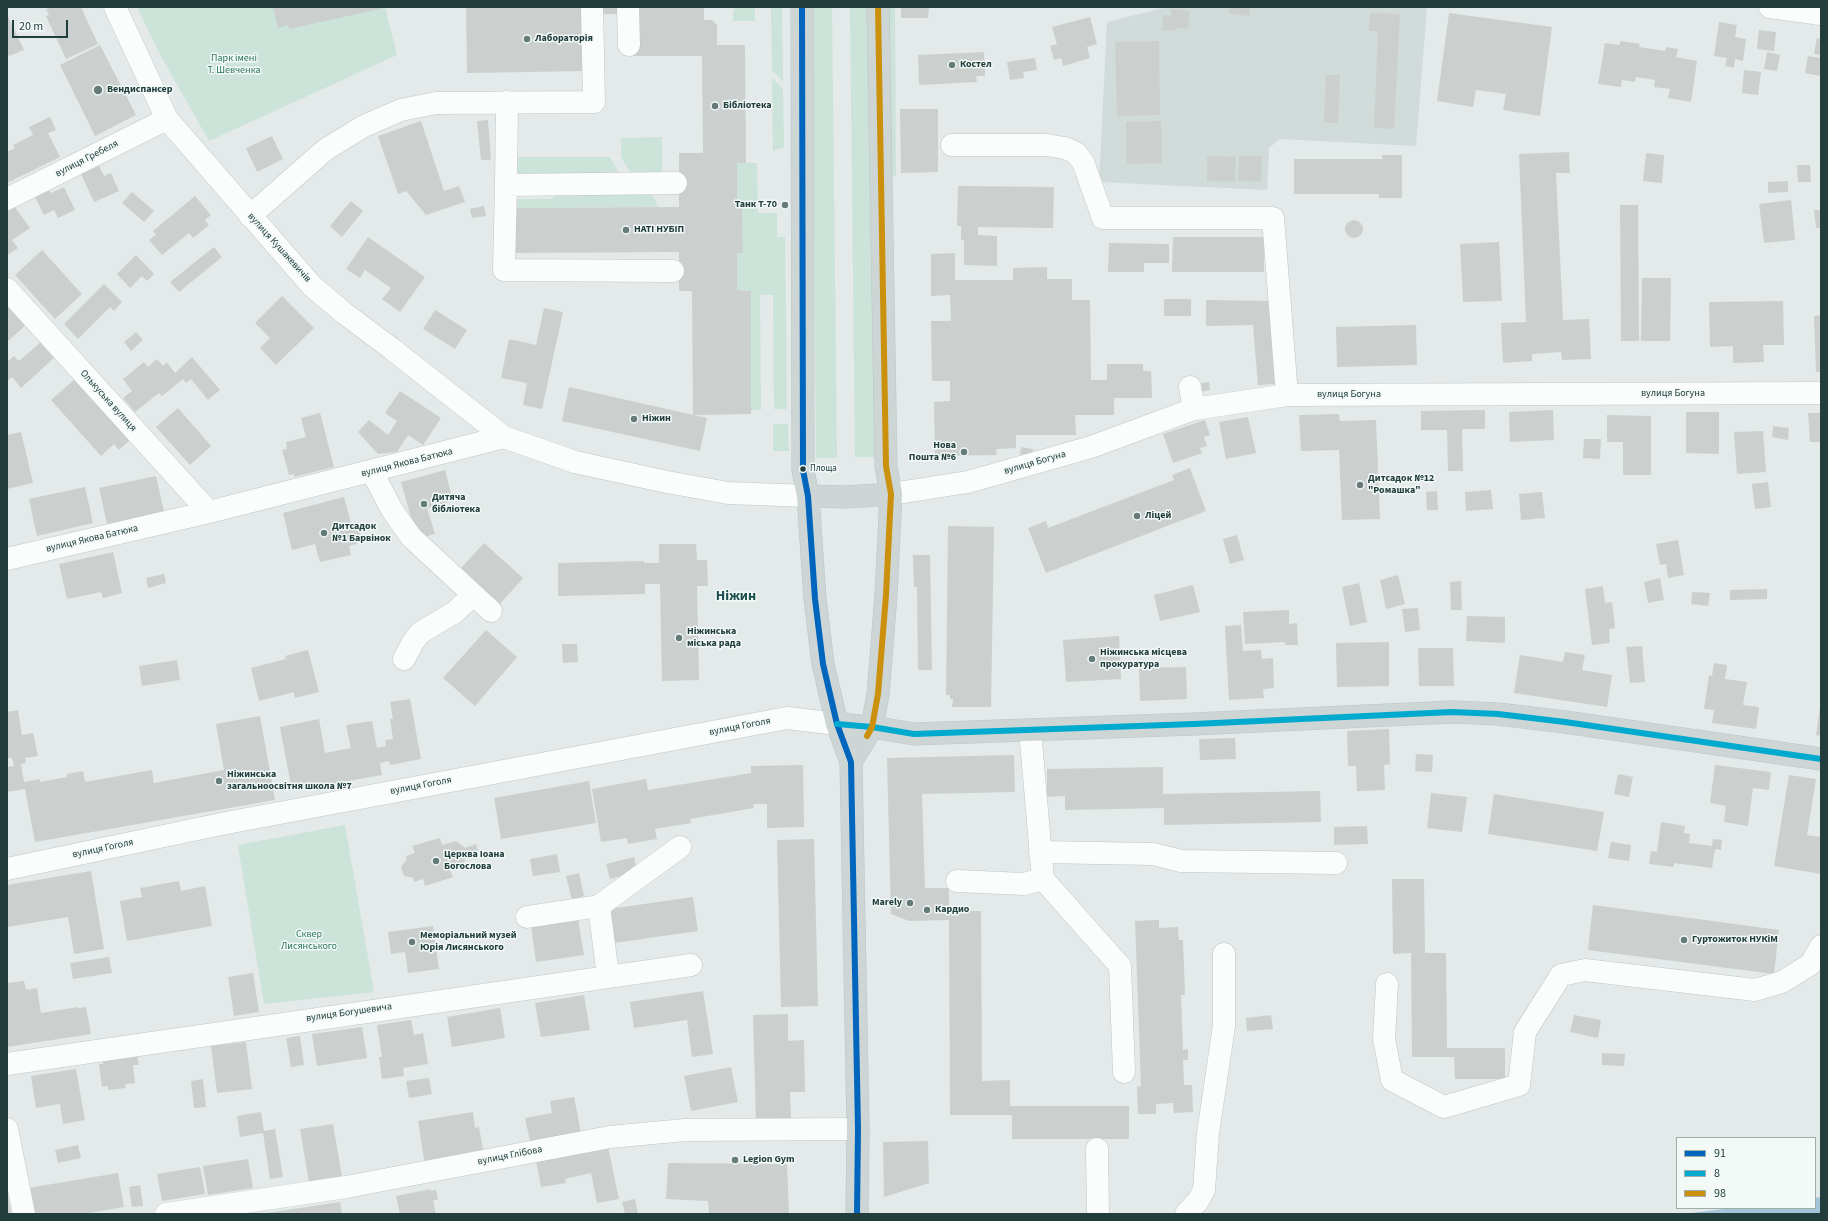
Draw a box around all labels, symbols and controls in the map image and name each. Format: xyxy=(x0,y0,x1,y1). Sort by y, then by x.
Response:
scale bar xyxy=(14,12,70,38)
text: 20 m xyxy=(19,18,43,35)
place label: Лабораторія xyxy=(535,33,593,45)
marker: Лабораторія xyxy=(522,34,532,44)
park label: Парк імені Т. Шевченка xyxy=(207,53,261,76)
place label: Костел xyxy=(960,59,992,71)
marker: Костел xyxy=(947,60,957,70)
marker: Вендиспансер xyxy=(92,84,104,96)
place label: Вендиспансер xyxy=(107,84,173,96)
place label: Бібліотека xyxy=(723,100,772,112)
marker: Бібліотека xyxy=(710,101,720,111)
street label: вулиця Гребеля xyxy=(53,138,121,180)
place label: Танк Т-70 xyxy=(735,199,777,211)
marker: Танк Т-70 xyxy=(780,200,790,210)
street label: вулиця Кушакевичів xyxy=(245,211,313,285)
place label: НАТІ НУБІП xyxy=(634,224,684,236)
marker: НАТІ НУБІП xyxy=(621,225,631,235)
street label: Олькуська вулиця xyxy=(77,368,139,434)
street label: вулиця Богуна xyxy=(1641,388,1705,400)
street label: вулиця Богуна xyxy=(1317,389,1381,401)
place label: Ніжин xyxy=(642,413,671,425)
marker: Ніжин xyxy=(629,414,639,424)
place label: Нова Пошта №6 xyxy=(909,440,956,464)
street label: вулиця Якова Батюка xyxy=(360,446,454,480)
marker: Нова Пошта №6 xyxy=(959,447,969,457)
street label: вулиця Богуна xyxy=(1003,448,1067,478)
marker: Площа xyxy=(798,464,808,474)
place label: Площа xyxy=(810,464,837,474)
place label: Дитсадок №12 "Ромашка" xyxy=(1368,473,1434,496)
marker: Дитсадок №12 "Ромашка" xyxy=(1355,480,1365,490)
place label: Дитяча бібліотека xyxy=(432,492,480,516)
marker: Дитяча бібліотека xyxy=(419,499,429,509)
place label: Ліцей xyxy=(1145,510,1171,522)
marker: Ліцей xyxy=(1132,511,1142,521)
place label: Дитсадок №1 Барвінок xyxy=(332,521,391,544)
street label: вулиця Якова Батюка xyxy=(45,523,139,555)
marker: Дитсадок №1 Барвінок xyxy=(319,528,329,538)
district label: Ніжин xyxy=(716,589,756,605)
place label: Ніжинська міська рада xyxy=(687,626,741,650)
marker: Ніжинська міська рада xyxy=(674,633,684,643)
place label: Ніжинська місцева прокуратура xyxy=(1100,647,1187,670)
marker: Ніжинська місцева прокуратура xyxy=(1087,654,1097,664)
street label: вулиця Гоголя xyxy=(708,715,772,739)
place label: Ніжинська загальноосвітня школа №7 xyxy=(227,769,352,792)
street label: вулиця Гоголя xyxy=(389,774,453,798)
marker: Ніжинська загальноосвітня школа №7 xyxy=(214,776,224,786)
street label: вулиця Гоголя xyxy=(71,837,135,861)
place label: Церква Іоана Богослова xyxy=(444,849,505,872)
marker: Церква Іоана Богослова xyxy=(431,856,441,866)
place label: Marely xyxy=(872,897,902,909)
marker: Marely xyxy=(905,898,915,908)
place label: Кардио xyxy=(935,904,969,916)
marker: Кардио xyxy=(922,905,932,915)
park label: Сквер Лисянського xyxy=(281,929,337,952)
place label: Меморіальний музей Юрія Лисянського xyxy=(420,930,516,954)
place label: Гуртожиток НУКіМ xyxy=(1692,934,1778,946)
marker: Гуртожиток НУКіМ xyxy=(1679,935,1689,945)
marker: Меморіальний музей Юрія Лисянського xyxy=(407,937,417,947)
street label: вулиця Богушевича xyxy=(305,1001,393,1025)
legend xyxy=(1676,1137,1816,1209)
street label: вулиця Глібова xyxy=(476,1144,544,1168)
text: 91 xyxy=(1714,1145,1726,1162)
place label: Legion Gym xyxy=(743,1154,795,1166)
marker: Legion Gym xyxy=(730,1155,740,1165)
text: 8 xyxy=(1714,1165,1720,1182)
text: 98 xyxy=(1714,1185,1726,1202)

